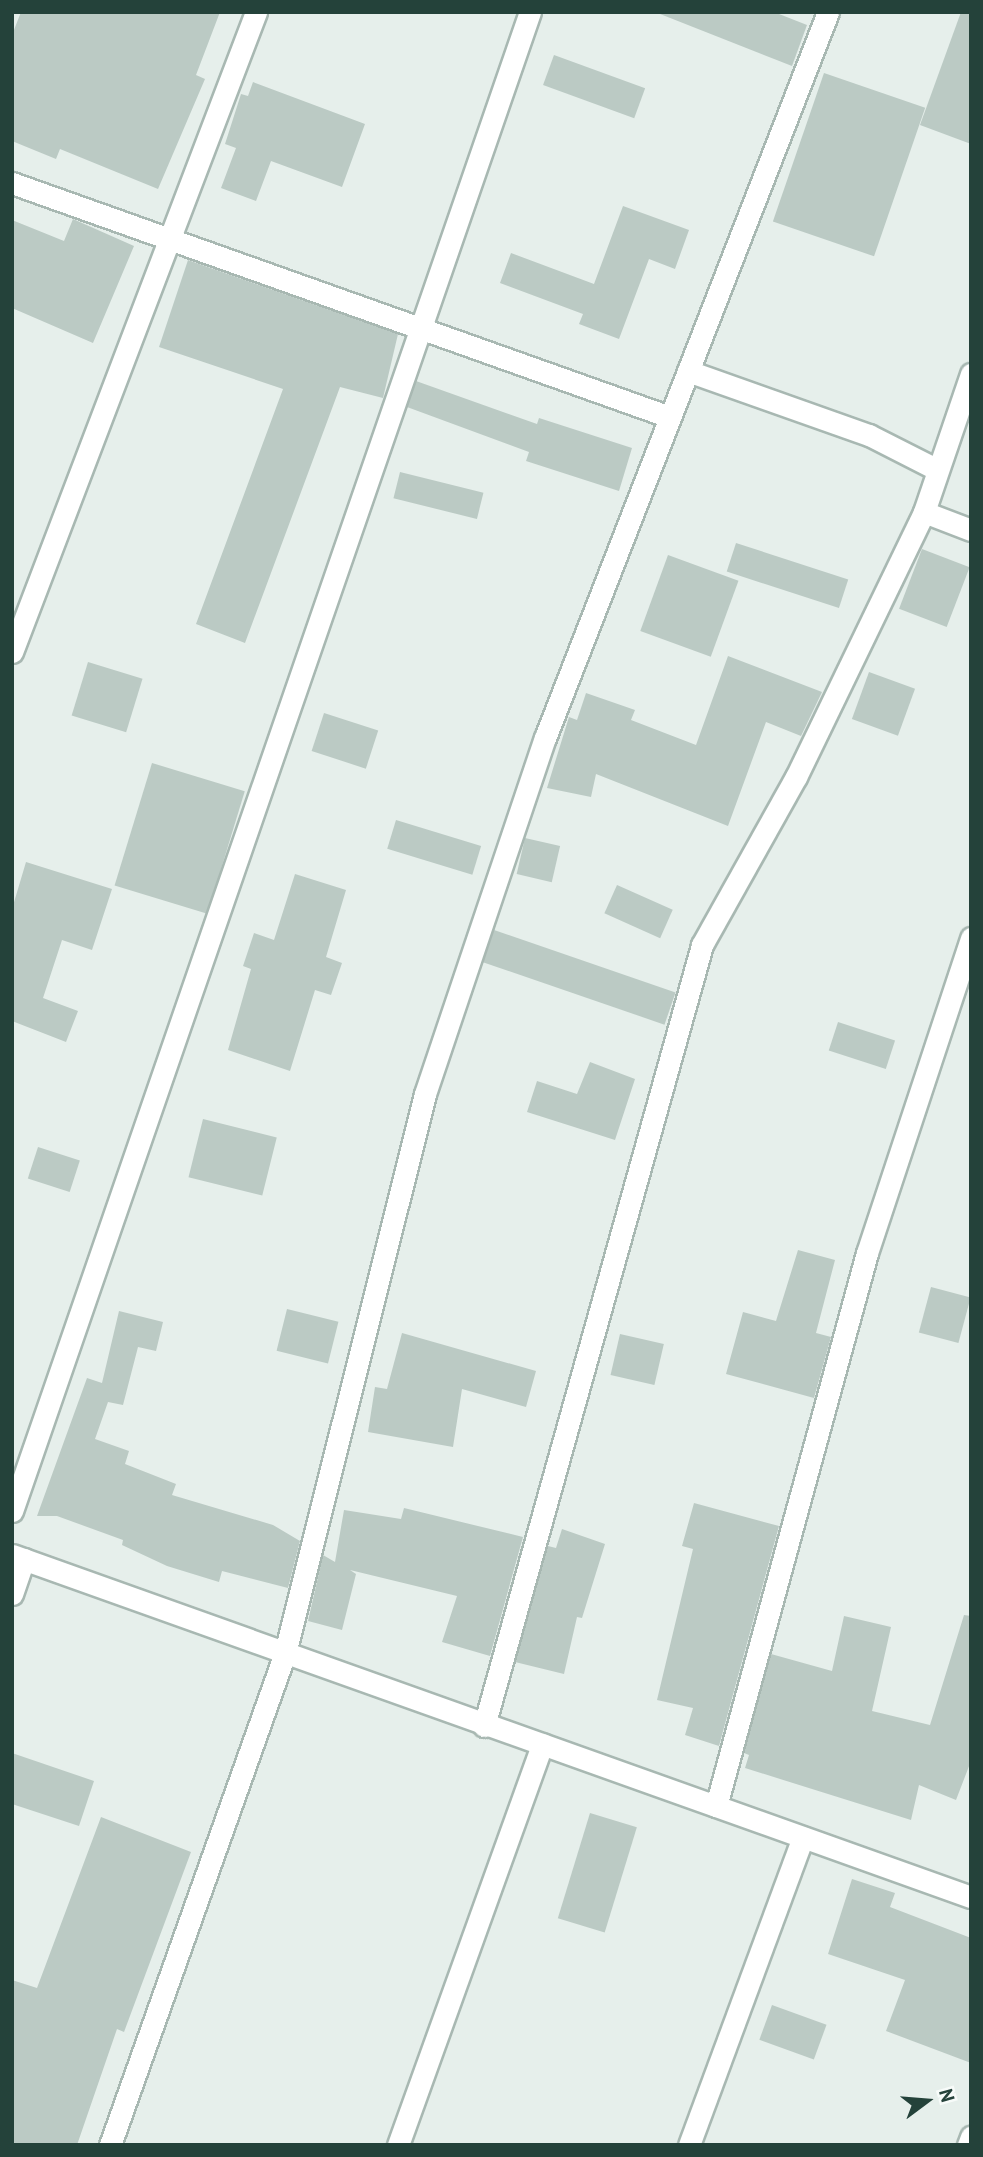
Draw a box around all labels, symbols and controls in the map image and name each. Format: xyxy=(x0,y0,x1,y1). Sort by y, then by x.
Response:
north arrow xyxy=(892,2066,962,2136)
text: N xyxy=(934,2086,960,2105)

